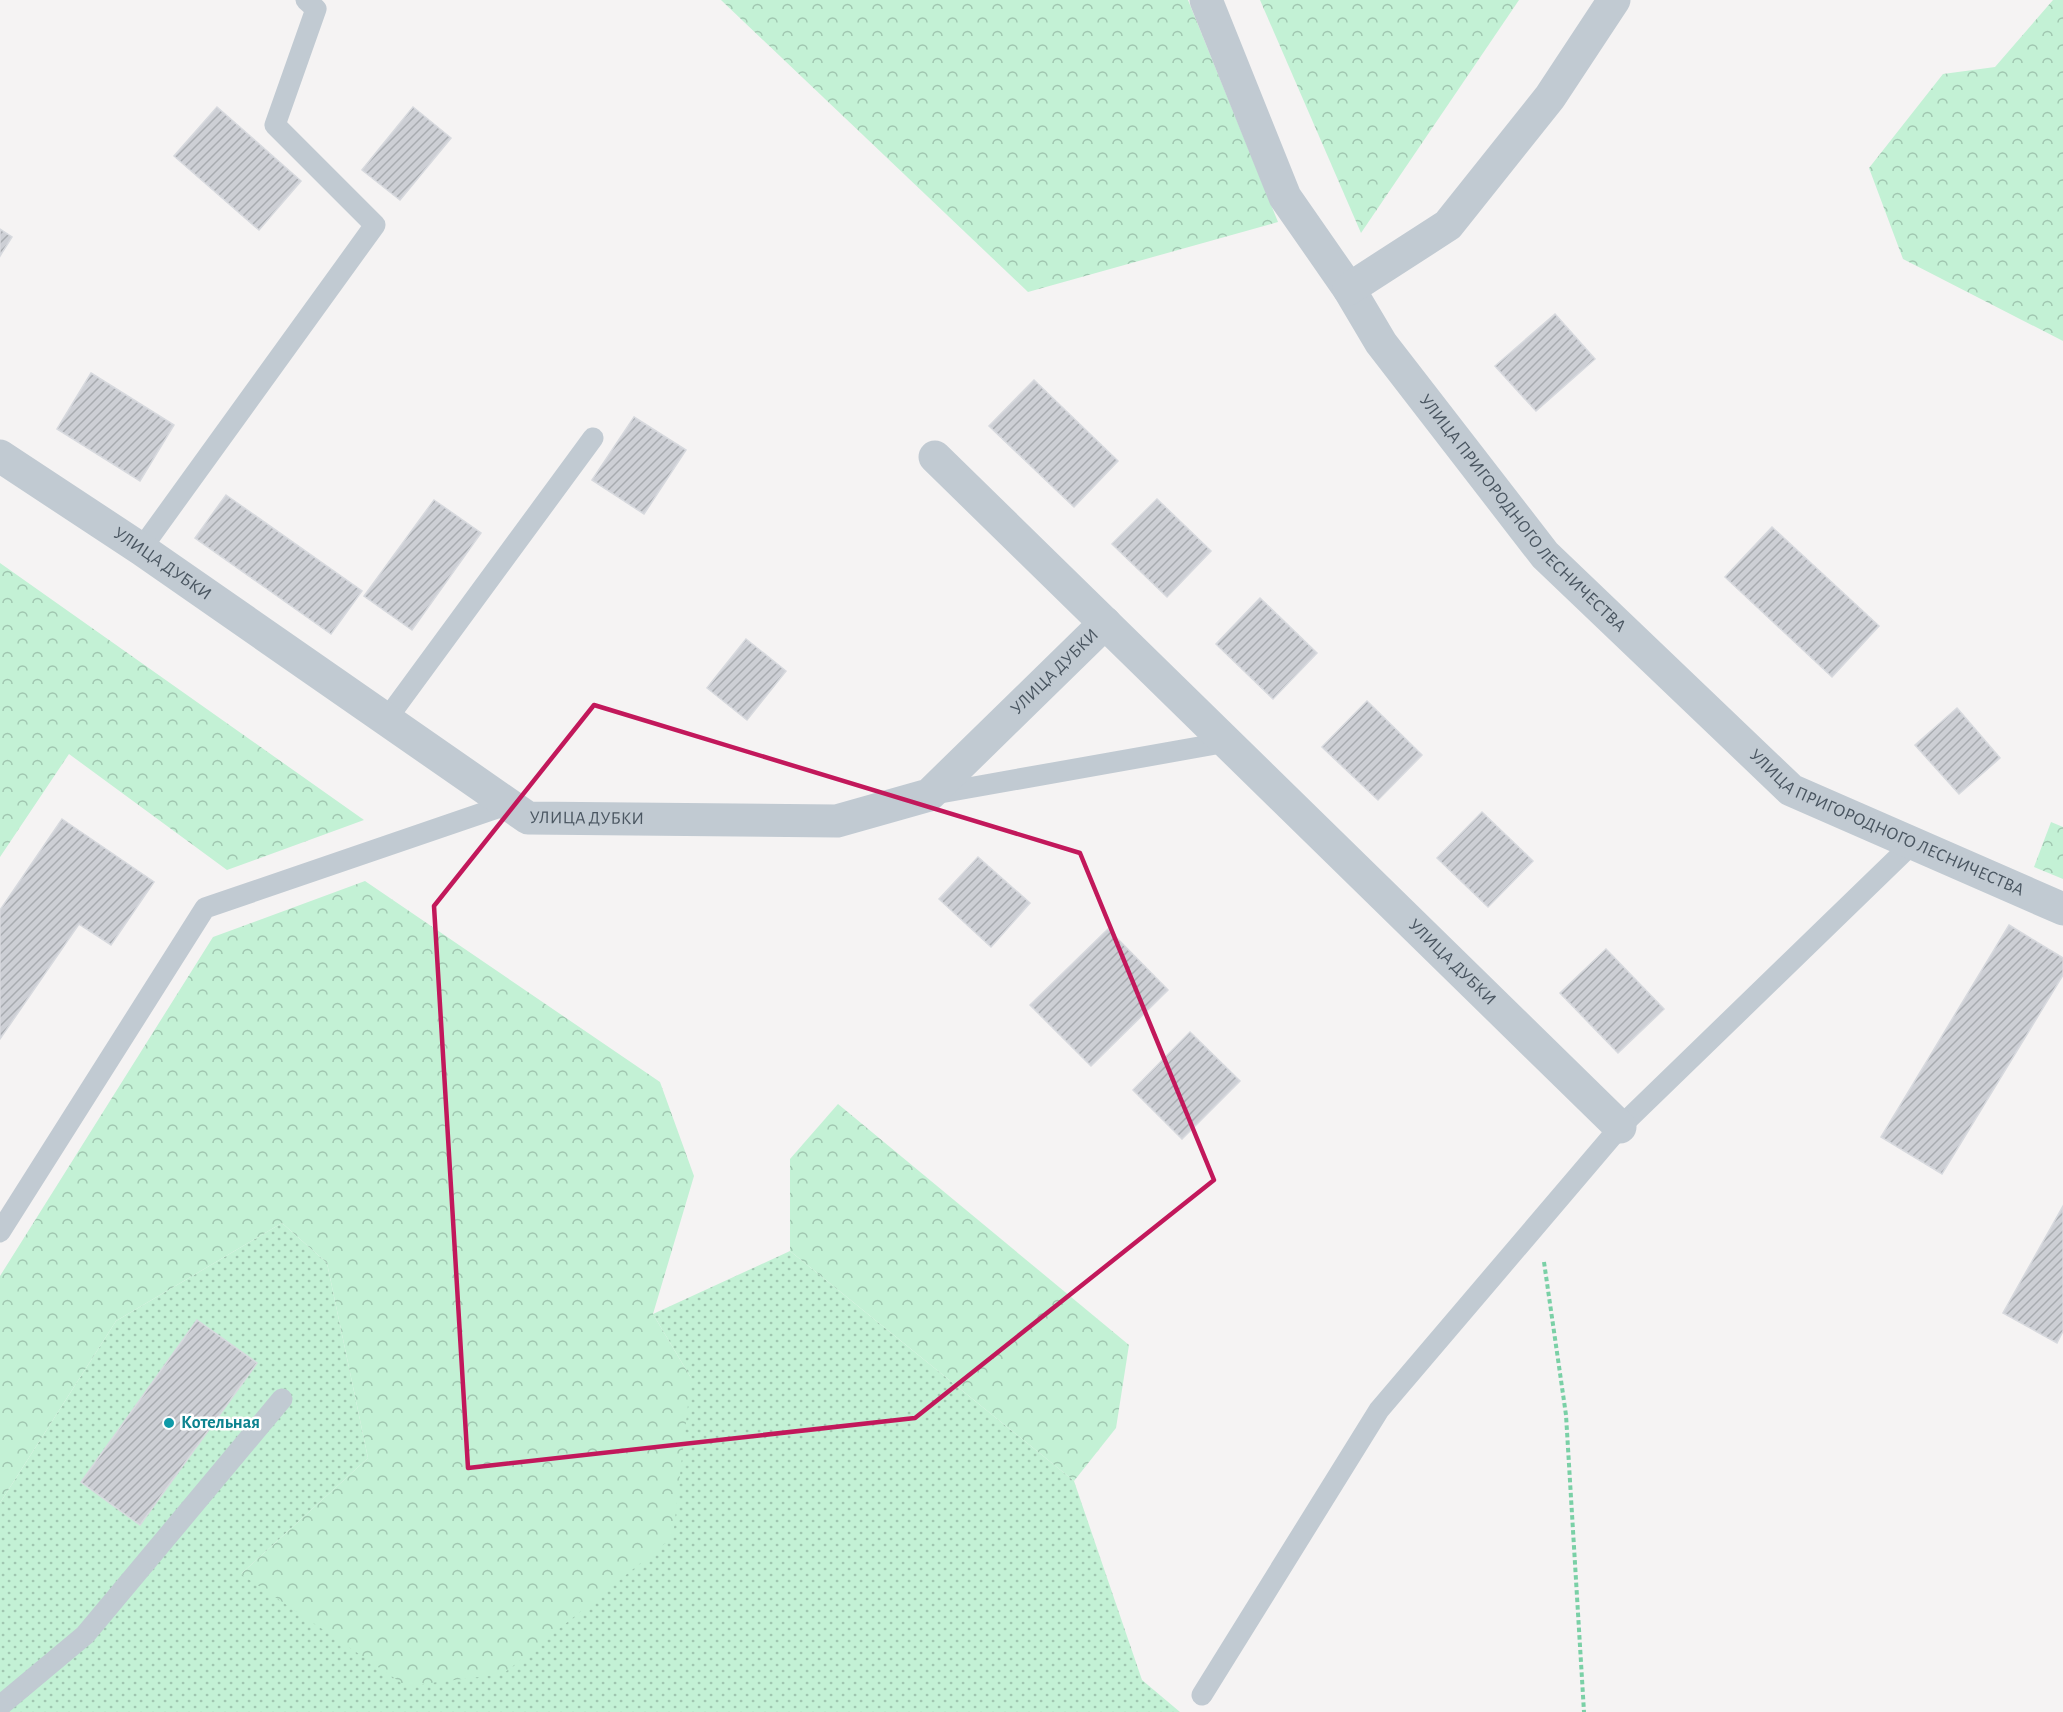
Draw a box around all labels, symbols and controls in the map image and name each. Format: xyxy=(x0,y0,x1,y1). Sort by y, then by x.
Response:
street label: УЛИЦА ПРИГОРОДНОГО ЛЕСНИЧЕСТВА xyxy=(1416,391,1629,636)
street label: УЛИЦА ДУБКИ xyxy=(110,524,215,604)
street label: УЛИЦА ДУБКИ xyxy=(1008,625,1102,718)
street label: УЛИЦА ПРИГОРОДНОГО ЛЕСНИЧЕСТВА xyxy=(1746,746,2027,900)
street label: УЛИЦА ДУБКИ xyxy=(529,809,644,828)
street label: УЛИЦА ДУБКИ xyxy=(1405,916,1499,1009)
place label: Котельная xyxy=(181,1414,260,1432)
marker: Котельная xyxy=(162,1416,176,1430)

